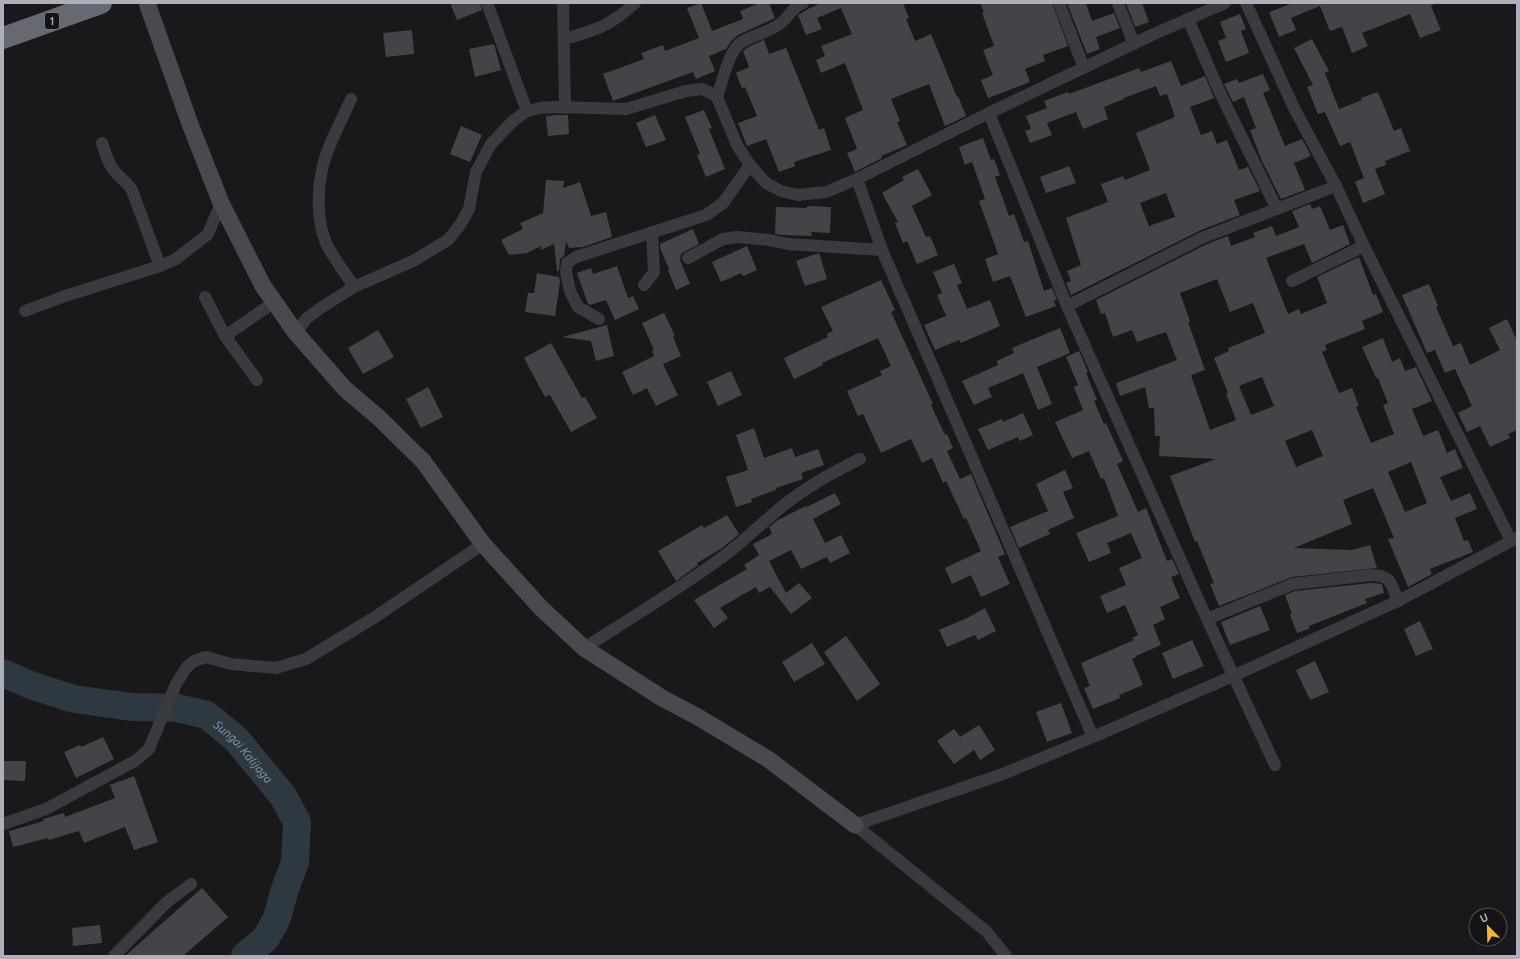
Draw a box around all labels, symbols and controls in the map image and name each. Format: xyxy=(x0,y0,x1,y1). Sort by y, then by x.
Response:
road number: 1 xyxy=(45,13,59,29)
water label: Sungai Kalijaga xyxy=(211,717,276,786)
north arrow xyxy=(1468,907,1508,947)
text: U xyxy=(1478,911,1490,925)

